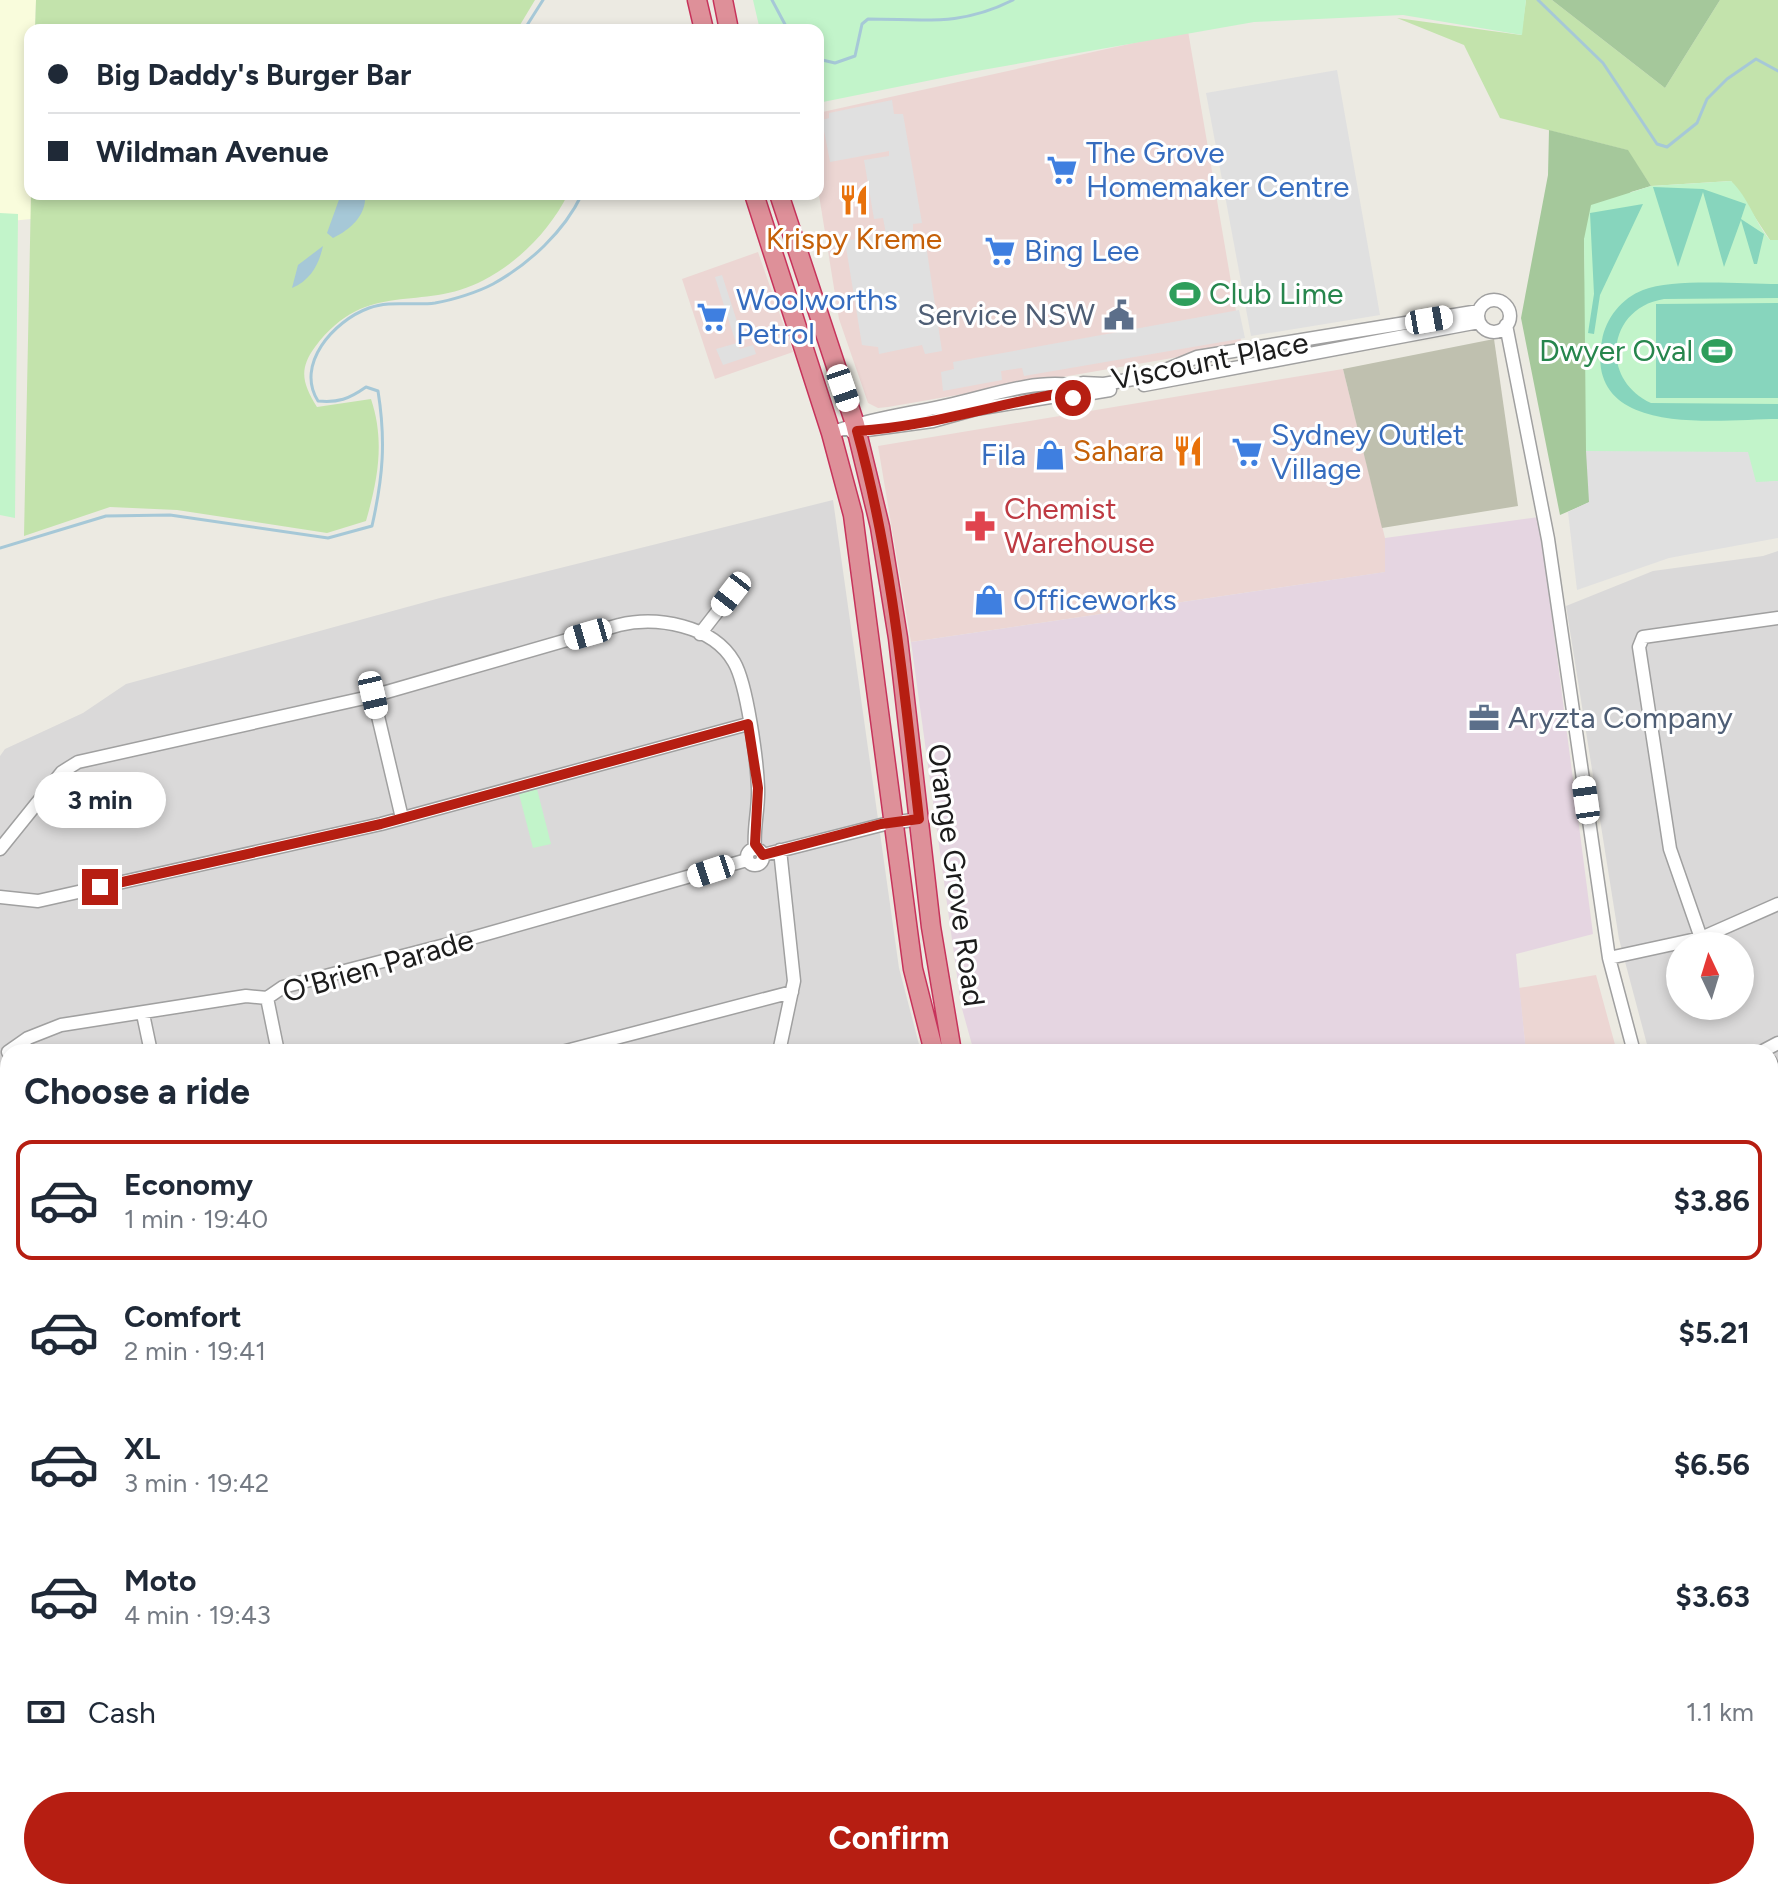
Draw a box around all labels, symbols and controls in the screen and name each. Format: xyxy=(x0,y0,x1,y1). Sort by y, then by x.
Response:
text: Big Daddy's Burger Bar xyxy=(96,56,411,93)
text: Wildman Avenue xyxy=(96,133,329,170)
place label: The Grove Homemaker Centre xyxy=(1086,134,1349,205)
supermarket icon: The Grove Homemaker Centre xyxy=(1045,153,1079,187)
restaurant icon: Krispy Kreme xyxy=(837,183,871,217)
place label: Krispy Kreme xyxy=(766,220,942,257)
place label: Bing Lee xyxy=(1024,232,1139,269)
supermarket icon: Bing Lee xyxy=(983,234,1017,268)
place label: Club Lime xyxy=(1209,275,1343,312)
sports icon: Club Lime xyxy=(1168,277,1202,311)
place label: Woolworths Petrol xyxy=(736,281,898,352)
place label: Service NSW xyxy=(917,296,1095,333)
public building icon: Service NSW xyxy=(1102,298,1136,332)
supermarket icon: Woolworths Petrol xyxy=(695,300,729,334)
car xyxy=(1403,304,1455,336)
street label: Viscount Place xyxy=(1108,323,1311,398)
place label: Dwyer Oval xyxy=(1539,332,1693,369)
sports icon: Dwyer Oval xyxy=(1700,334,1734,368)
car xyxy=(824,361,862,415)
route start xyxy=(1055,380,1091,416)
place label: Sydney Outlet Village xyxy=(1271,416,1464,487)
place label: Sahara xyxy=(1073,432,1164,469)
restaurant icon: Sahara xyxy=(1171,434,1205,468)
supermarket icon: Sydney Outlet Village xyxy=(1230,435,1264,469)
place label: Fila xyxy=(981,436,1026,473)
shop icon: Fila xyxy=(1033,438,1067,472)
place label: Chemist Warehouse xyxy=(1004,490,1155,561)
pharmacy icon: Chemist Warehouse xyxy=(963,509,997,543)
car xyxy=(707,568,755,620)
place label: Officeworks xyxy=(1013,581,1177,618)
shop icon: Officeworks xyxy=(972,583,1006,617)
car xyxy=(562,616,614,652)
car xyxy=(356,669,390,721)
place label: Aryzta Company xyxy=(1508,699,1733,736)
office icon: Aryzta Company xyxy=(1467,701,1501,735)
street label: Orange Grove Road xyxy=(920,741,993,1009)
callout: 3 min xyxy=(34,771,166,827)
car xyxy=(1571,775,1601,825)
text: 3 min xyxy=(68,784,132,816)
car xyxy=(684,852,738,890)
route end xyxy=(82,869,118,905)
street label: O'Brien Parade xyxy=(278,921,478,1010)
north arrow xyxy=(1666,932,1754,1020)
map controls xyxy=(1666,932,1754,1020)
text: Choose a ride xyxy=(24,1070,250,1113)
icon: car xyxy=(28,1164,100,1236)
text: Economy xyxy=(124,1166,253,1203)
text: $3.86 xyxy=(1674,1182,1750,1219)
text: 1 min · 19:40 xyxy=(124,1203,268,1235)
icon: car xyxy=(28,1296,100,1368)
text: Comfort xyxy=(124,1298,242,1335)
text: $5.21 xyxy=(1678,1314,1750,1351)
text: 2 min · 19:41 xyxy=(124,1335,266,1367)
icon: car xyxy=(28,1428,100,1500)
text: XL xyxy=(124,1430,160,1467)
text: $6.56 xyxy=(1674,1446,1750,1483)
text: 3 min · 19:42 xyxy=(124,1467,269,1499)
icon: car xyxy=(28,1560,100,1632)
text: Moto xyxy=(124,1562,196,1599)
text: $3.63 xyxy=(1675,1578,1750,1615)
text: 4 min · 19:43 xyxy=(124,1599,271,1631)
icon: cash xyxy=(24,1690,68,1734)
text: Cash xyxy=(88,1694,156,1731)
text: 1.1 km xyxy=(1686,1696,1754,1728)
button: Confirm xyxy=(24,1792,1754,1884)

